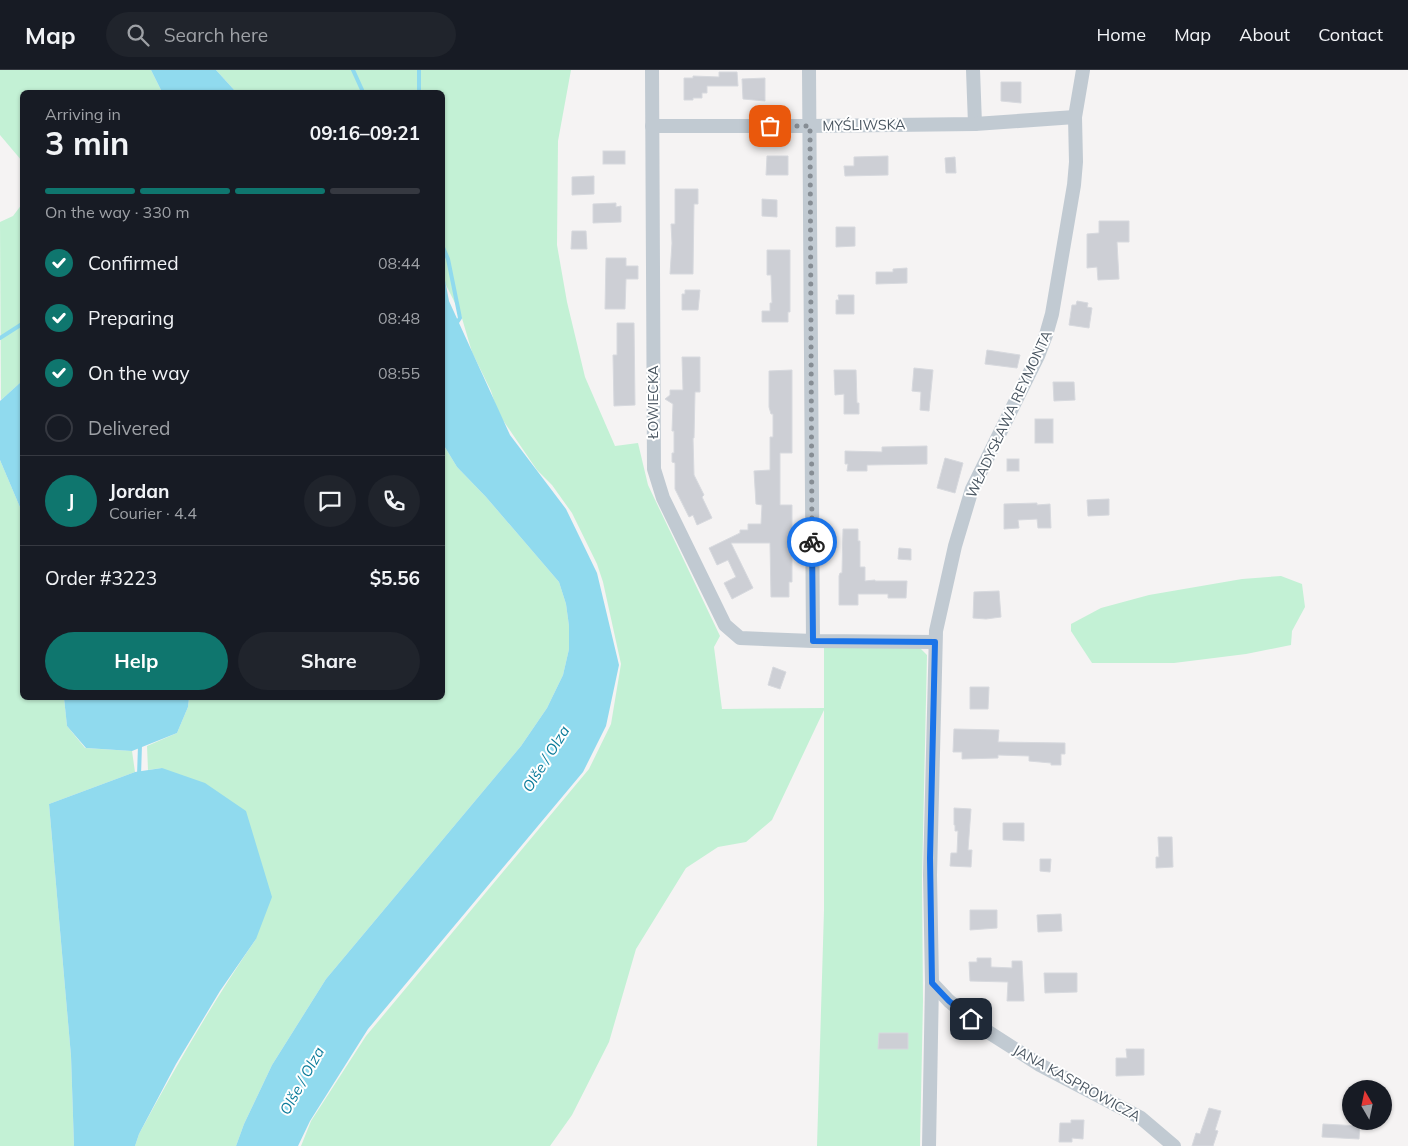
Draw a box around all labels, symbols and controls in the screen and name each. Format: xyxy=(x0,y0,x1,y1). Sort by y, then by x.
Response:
search box xyxy=(106,12,456,57)
text: Map xyxy=(25,20,76,50)
icon: search xyxy=(124,21,152,49)
text: Search here xyxy=(164,23,268,47)
text: Home xyxy=(1096,23,1146,46)
text: Map xyxy=(1174,23,1211,46)
text: About xyxy=(1239,23,1290,46)
text: Contact xyxy=(1318,23,1383,46)
text: Arriving in xyxy=(45,104,121,124)
pin xyxy=(749,105,791,147)
icon: bag xyxy=(756,112,784,140)
street label: MYŚLIWSKA xyxy=(822,115,906,135)
text: 09:16–09:21 xyxy=(310,121,420,145)
text: 3 min xyxy=(45,123,129,163)
text: On the way · 330 m xyxy=(45,202,190,222)
icon: check xyxy=(45,249,73,277)
text: Confirmed xyxy=(88,251,179,275)
text: 08:44 xyxy=(378,253,420,273)
icon: check xyxy=(45,304,73,332)
text: Preparing xyxy=(88,306,174,330)
text: 08:48 xyxy=(378,308,420,328)
street label: WŁADYSŁAWA REYMONTA xyxy=(962,327,1056,501)
icon: check xyxy=(45,359,73,387)
text: On the way xyxy=(88,361,190,385)
text: 08:55 xyxy=(378,363,420,383)
street label: ŁOWIECKA xyxy=(644,365,662,440)
text: Delivered xyxy=(88,416,170,440)
button: chat xyxy=(304,475,356,527)
button: phone xyxy=(368,475,420,527)
text: Jordan xyxy=(109,479,169,503)
text: J xyxy=(68,489,74,513)
text: Courier · 4.4 xyxy=(109,503,197,523)
courier xyxy=(787,517,837,567)
icon: bike xyxy=(798,528,826,556)
text: Order #3223 xyxy=(45,566,157,590)
text: $5.56 xyxy=(370,566,420,590)
button: Help xyxy=(45,632,228,690)
button: Share xyxy=(238,632,420,690)
water label: Olše / Olza xyxy=(518,722,573,795)
pin xyxy=(950,998,992,1040)
icon: home xyxy=(957,1005,985,1033)
street label: JANA KASPROWICZA xyxy=(1010,1040,1145,1126)
water label: Olše / Olza xyxy=(275,1043,328,1118)
north arrow xyxy=(1342,1080,1392,1130)
map controls xyxy=(1342,1080,1392,1130)

